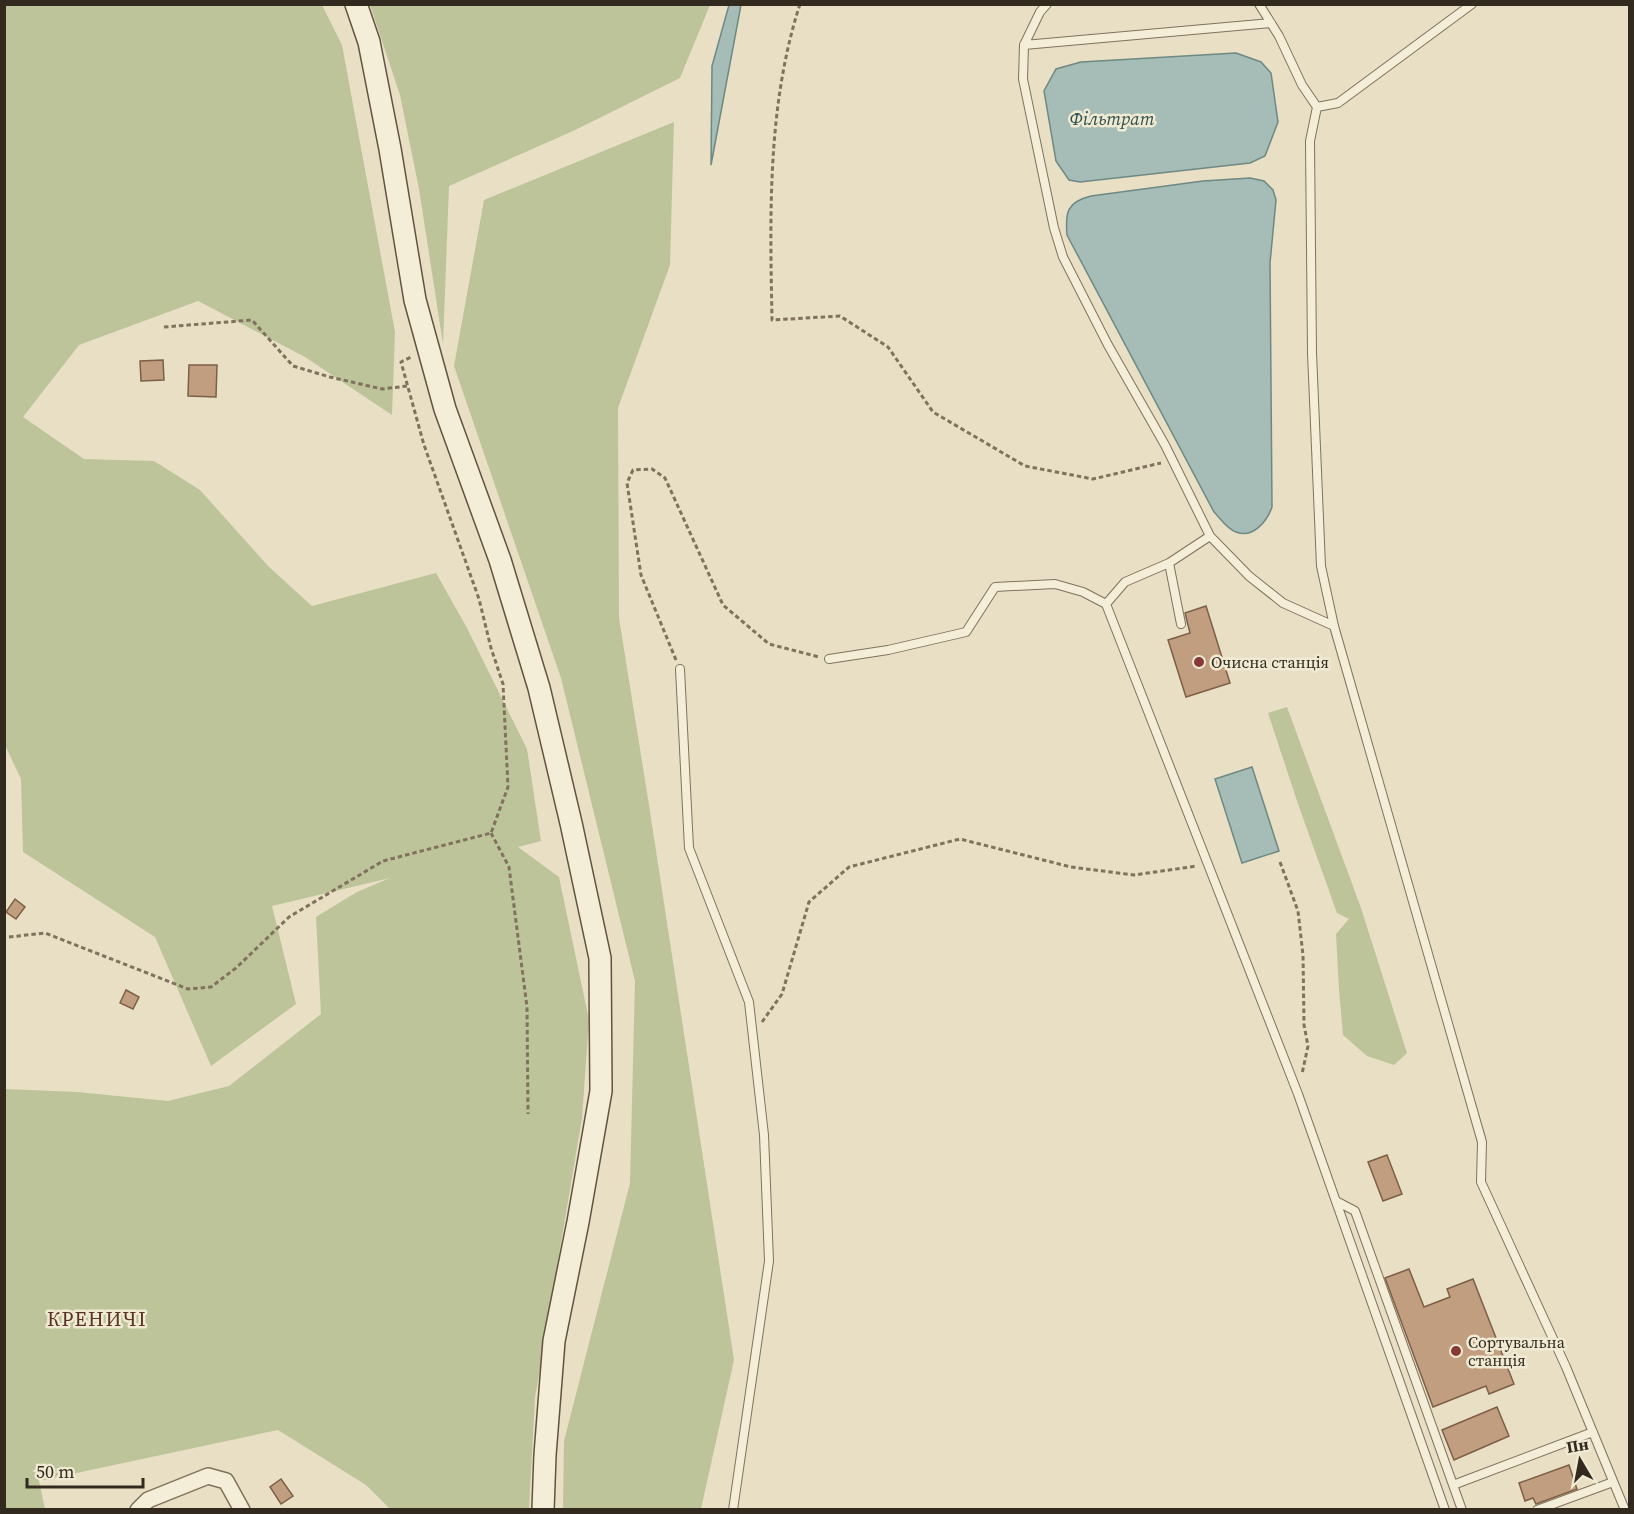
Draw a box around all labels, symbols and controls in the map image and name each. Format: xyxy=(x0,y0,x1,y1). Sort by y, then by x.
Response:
water label: Фільтрат xyxy=(1070,106,1155,131)
place label: Очисна станція xyxy=(1211,651,1329,673)
marker: Очисна станція xyxy=(1192,655,1206,669)
district label: КРЕНИЧІ xyxy=(47,1305,147,1333)
place label: Сортувальна станція xyxy=(1468,1331,1566,1371)
marker: Сортувальна станція xyxy=(1449,1344,1463,1358)
north arrow xyxy=(1550,1430,1610,1490)
text: Пн xyxy=(1564,1432,1590,1458)
scale bar xyxy=(27,1451,142,1489)
text: 50 m xyxy=(36,1459,74,1484)

